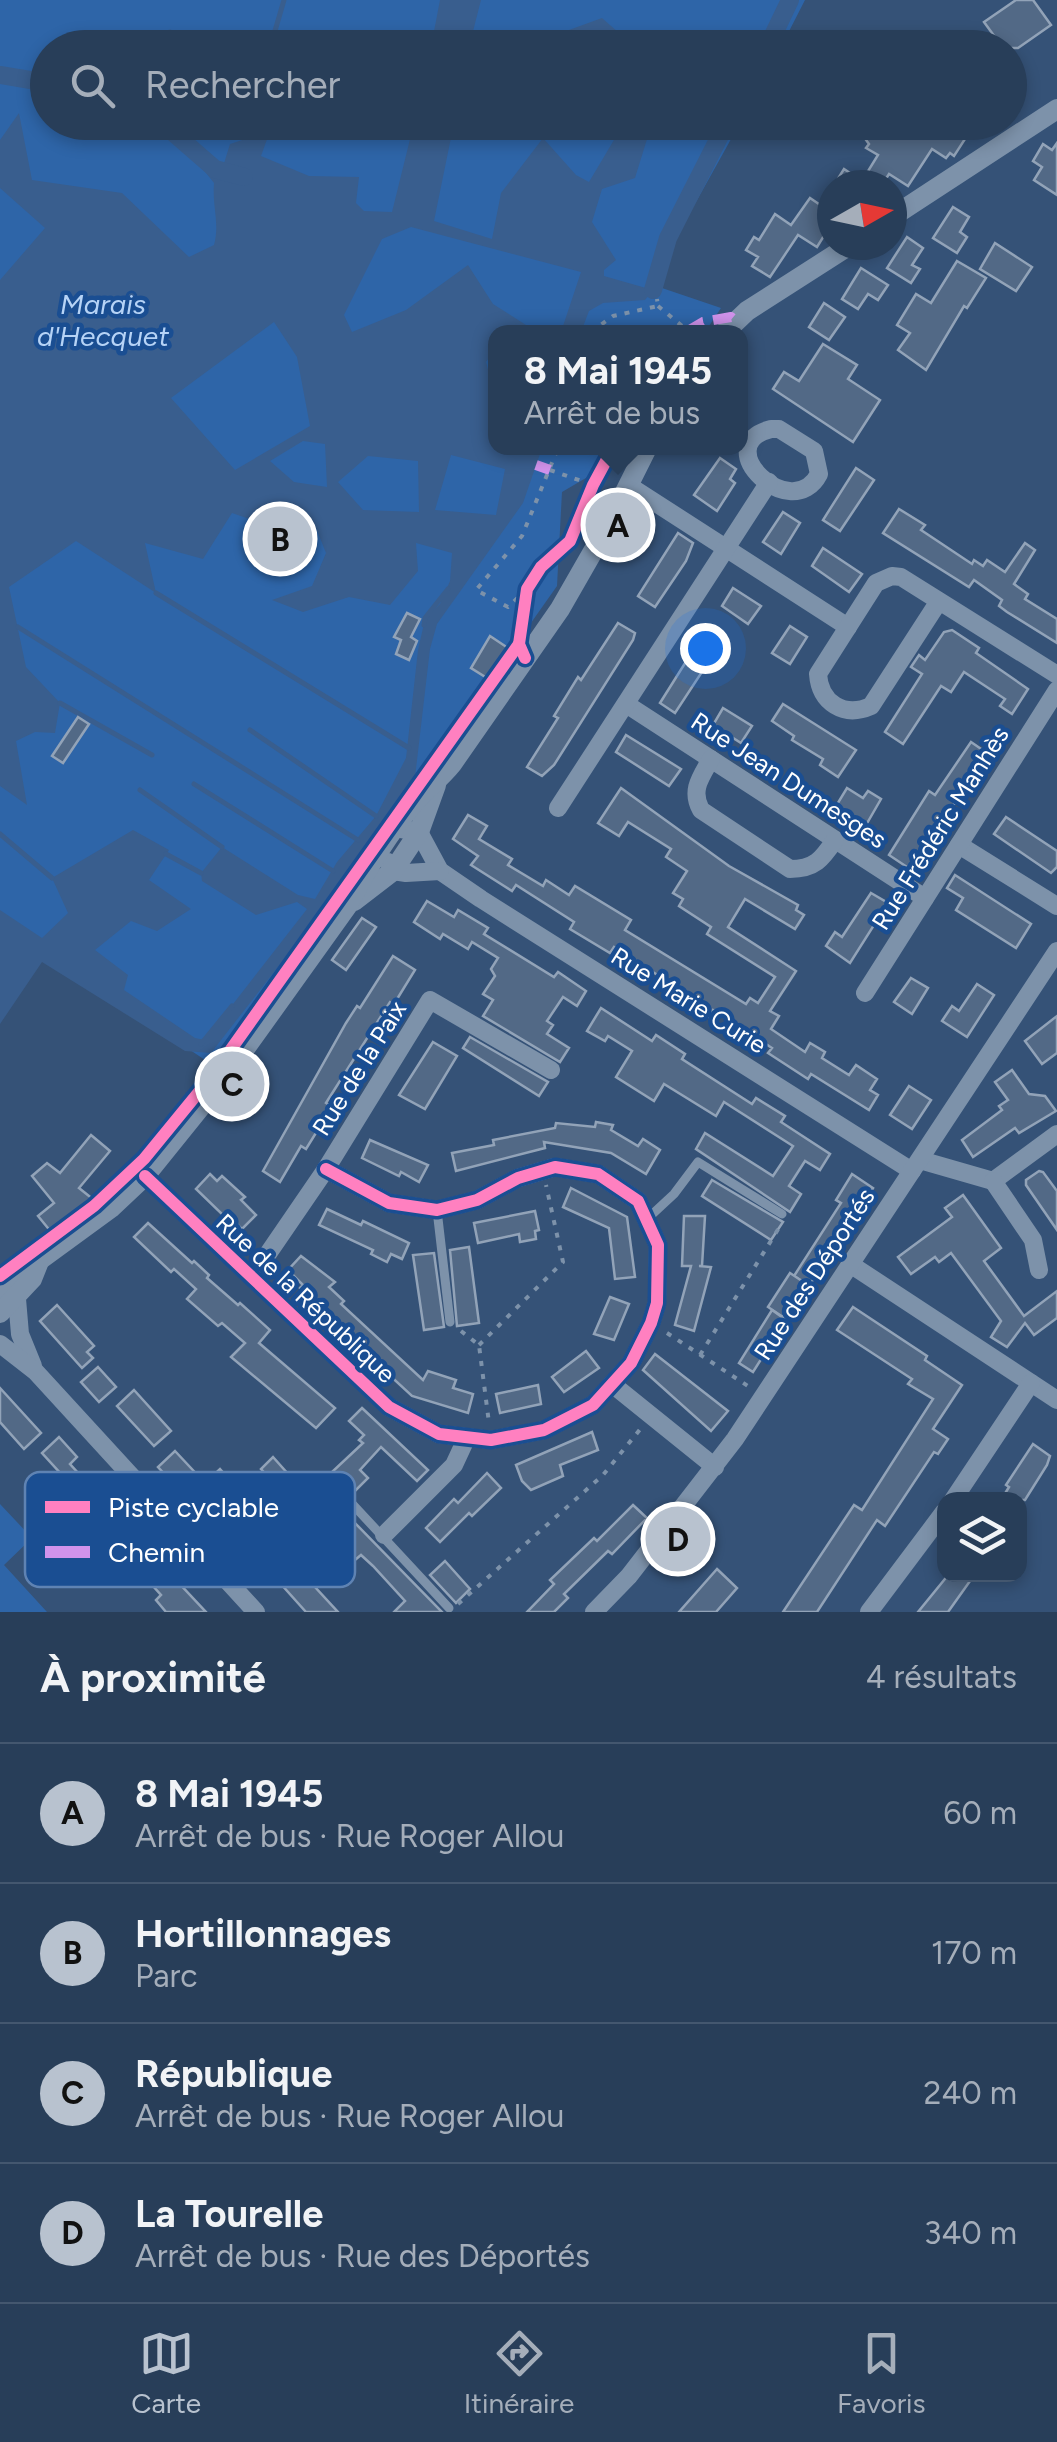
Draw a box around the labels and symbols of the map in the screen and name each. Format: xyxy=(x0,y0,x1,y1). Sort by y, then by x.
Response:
north arrow xyxy=(817,170,907,260)
water label: Marais d'Hecquet xyxy=(37,287,169,353)
pin: A xyxy=(586,488,650,562)
pin: B xyxy=(248,502,312,576)
your location xyxy=(680,623,731,674)
street label: Rue Jean Dumesges xyxy=(686,706,892,854)
street label: Rue Frédéric Manhès xyxy=(865,721,1015,935)
street label: Rue Marie Curie xyxy=(606,940,772,1060)
street label: Rue de la Paix xyxy=(306,995,412,1141)
pin: C xyxy=(200,1046,264,1122)
street label: Rue des Déportés xyxy=(747,1182,881,1366)
street label: Rue de la République xyxy=(210,1207,402,1389)
legend xyxy=(25,1472,355,1587)
text: Piste cyclable xyxy=(108,1490,279,1524)
pin: D xyxy=(646,1502,710,1576)
text: Chemin xyxy=(108,1535,205,1569)

